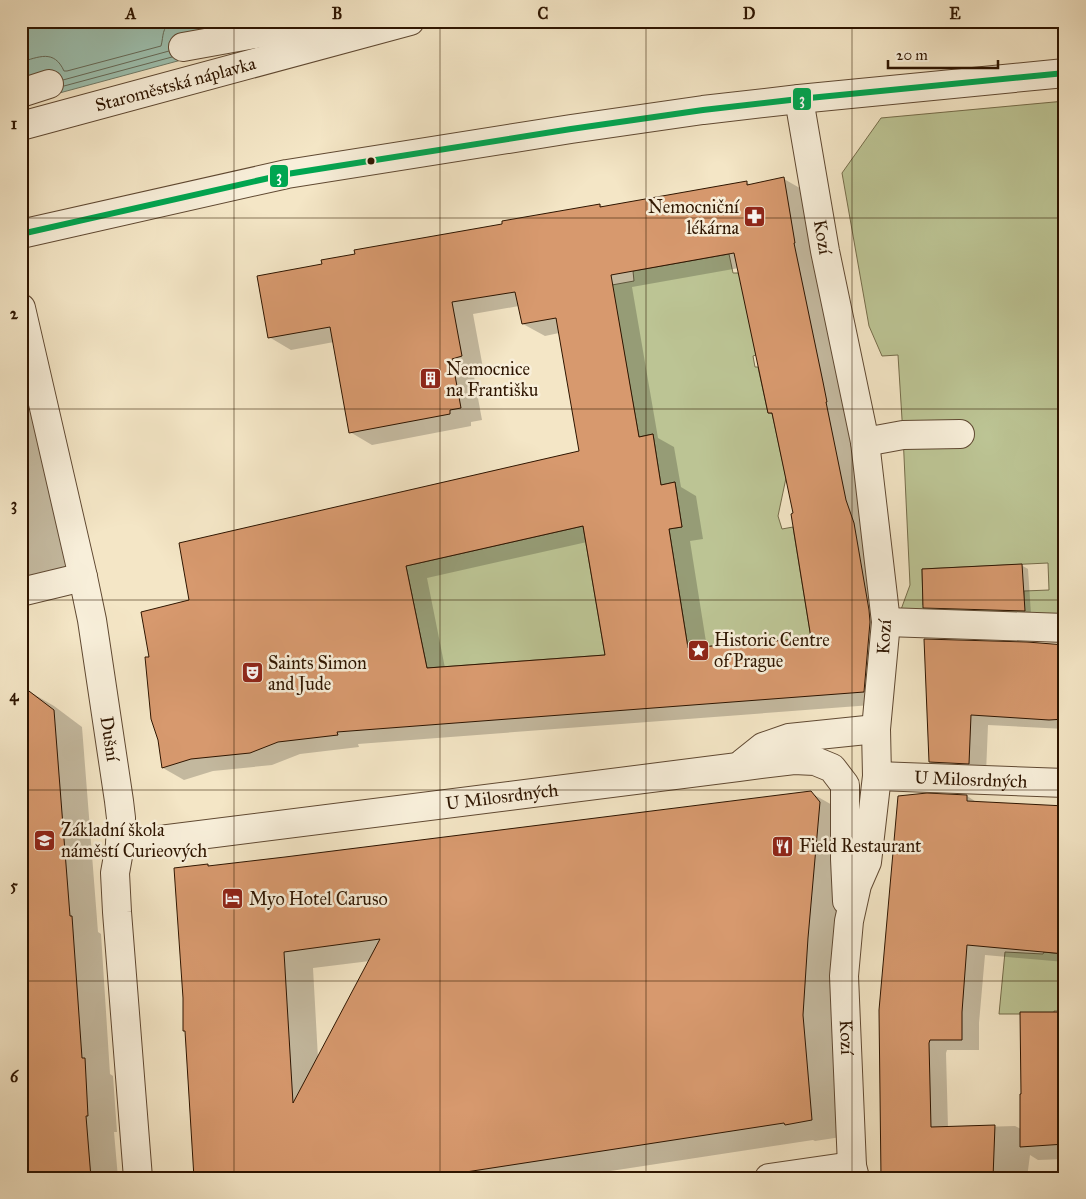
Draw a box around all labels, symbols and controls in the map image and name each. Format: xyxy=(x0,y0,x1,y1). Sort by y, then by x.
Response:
text: A xyxy=(125,4,137,23)
text: B xyxy=(332,4,342,23)
text: C xyxy=(538,4,549,23)
text: D xyxy=(743,4,756,23)
text: E xyxy=(949,4,961,23)
scale bar xyxy=(888,38,998,70)
text: 20 m xyxy=(896,46,928,64)
street label: Staroměstská náplavka xyxy=(93,52,258,116)
line badge: 3 xyxy=(792,87,812,111)
text: 3 xyxy=(799,91,805,109)
text: 1 xyxy=(11,114,18,133)
unlabelled marker xyxy=(366,156,376,166)
line badge: 3 xyxy=(269,164,289,188)
text: 3 xyxy=(276,168,282,186)
place label: Nemocniční lékárna xyxy=(648,196,740,239)
pharmacy icon: Nemocniční lékárna xyxy=(743,205,767,229)
street label: Kozí xyxy=(809,218,837,258)
text: 2 xyxy=(10,304,19,323)
place label: Nemocnice na Františku xyxy=(446,358,539,401)
building icon: Nemocnice na Františku xyxy=(418,367,442,391)
text: 3 xyxy=(11,495,17,515)
street label: Kozí xyxy=(872,618,896,655)
place label: Historic Centre of Prague xyxy=(714,629,830,673)
place icon: Historic Centre of Prague xyxy=(686,638,710,662)
place label: Saints Simon and Jude xyxy=(268,652,367,696)
theatre icon: Saints Simon and Jude xyxy=(240,661,264,685)
text: 4 xyxy=(10,686,20,706)
street label: Dušní xyxy=(96,715,124,764)
street label: U Milosrdných xyxy=(914,766,1028,793)
street label: U Milosrdných xyxy=(444,779,560,815)
place label: Základní škola náměstí Curieových xyxy=(61,819,207,862)
school or university icon: Základní škola náměstí Curieových xyxy=(33,828,57,852)
restaurant icon: Field Restaurant xyxy=(771,834,795,858)
place label: Field Restaurant xyxy=(799,835,922,857)
text: 5 xyxy=(10,876,18,895)
hotel icon: Myo Hotel Caruso xyxy=(221,887,245,911)
place label: Myo Hotel Caruso xyxy=(249,888,388,910)
street label: Kozí xyxy=(835,1019,858,1056)
text: 6 xyxy=(10,1067,19,1086)

